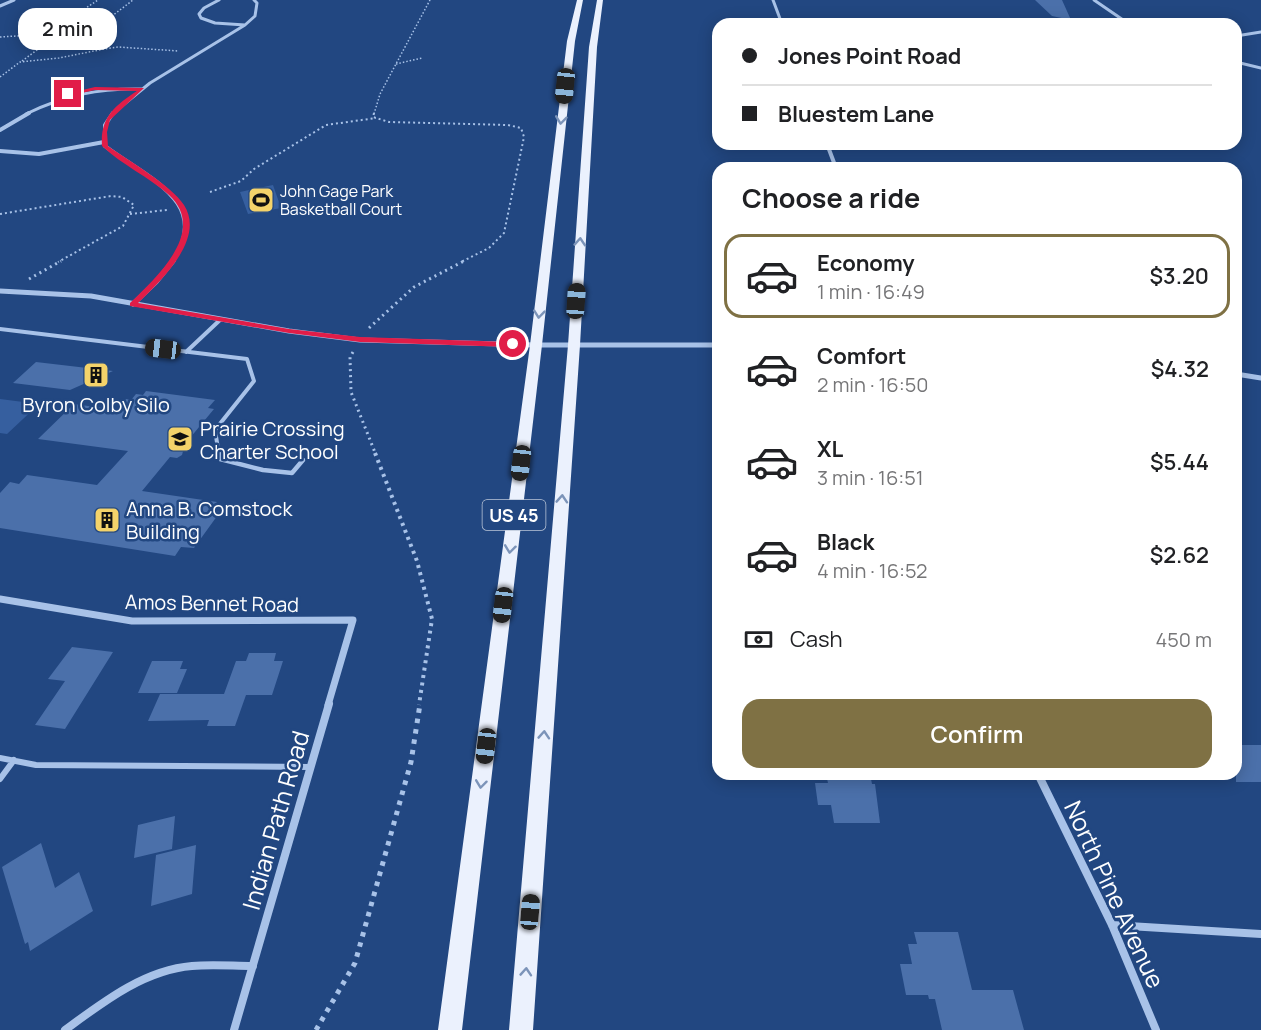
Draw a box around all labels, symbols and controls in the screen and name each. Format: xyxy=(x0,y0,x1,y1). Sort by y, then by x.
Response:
callout: 2 min xyxy=(19,7,118,49)
text: 2 min xyxy=(42,15,93,42)
text: Jones Point Road xyxy=(778,41,961,71)
car xyxy=(554,67,576,105)
route end xyxy=(54,80,81,107)
text: Bluestem Lane xyxy=(778,99,934,129)
one-way arrow xyxy=(556,115,568,124)
text: Choose a ride xyxy=(742,179,920,216)
place label: John Gage Park Basketball Court xyxy=(280,180,402,220)
sports icon: John Gage Park Basketball Court xyxy=(246,185,276,215)
one-way arrow xyxy=(574,237,587,246)
text: Economy xyxy=(817,248,915,278)
icon: car xyxy=(745,249,799,303)
text: $3.20 xyxy=(1150,261,1209,291)
text: 1 min · 16:49 xyxy=(817,278,925,305)
car xyxy=(566,282,586,320)
one-way arrow xyxy=(533,309,546,318)
route start xyxy=(499,330,526,357)
car xyxy=(144,338,182,360)
text: Comfort xyxy=(817,341,906,371)
icon: car xyxy=(745,342,799,396)
text: $4.32 xyxy=(1151,354,1209,384)
building icon: Byron Colby Silo xyxy=(81,360,111,390)
text: 2 min · 16:50 xyxy=(817,371,928,398)
place label: Byron Colby Silo xyxy=(22,391,170,418)
place label: Prairie Crossing Charter School xyxy=(200,415,345,465)
school or university icon: Prairie Crossing Charter School xyxy=(165,424,195,454)
text: XL xyxy=(817,434,843,464)
icon: car xyxy=(745,435,799,489)
car xyxy=(510,444,532,482)
text: $5.44 xyxy=(1150,447,1209,477)
text: 3 min · 16:51 xyxy=(817,464,924,491)
place label: Anna B. Comstock Building xyxy=(126,495,293,545)
one-way arrow xyxy=(555,495,568,504)
road number: US 45 xyxy=(482,500,546,530)
building icon: Anna B. Comstock Building xyxy=(92,505,122,535)
text: Black xyxy=(817,527,874,557)
icon: car xyxy=(745,528,799,582)
text: $2.62 xyxy=(1150,540,1209,570)
one-way arrow xyxy=(505,544,517,553)
text: 4 min · 16:52 xyxy=(817,557,927,584)
car xyxy=(492,586,514,624)
street label: Amos Bennet Road xyxy=(125,588,299,618)
icon: cash xyxy=(742,623,775,656)
text: Cash xyxy=(790,624,843,654)
text: 450 m xyxy=(1156,626,1212,653)
button: Confirm xyxy=(742,699,1212,768)
street label: Indian Path Road xyxy=(234,727,316,913)
car xyxy=(475,727,497,765)
one-way arrow xyxy=(537,731,550,740)
one-way arrow xyxy=(475,779,488,789)
street label: North Pine Avenue xyxy=(1057,795,1173,993)
car xyxy=(519,893,541,931)
one-way arrow xyxy=(519,967,532,976)

